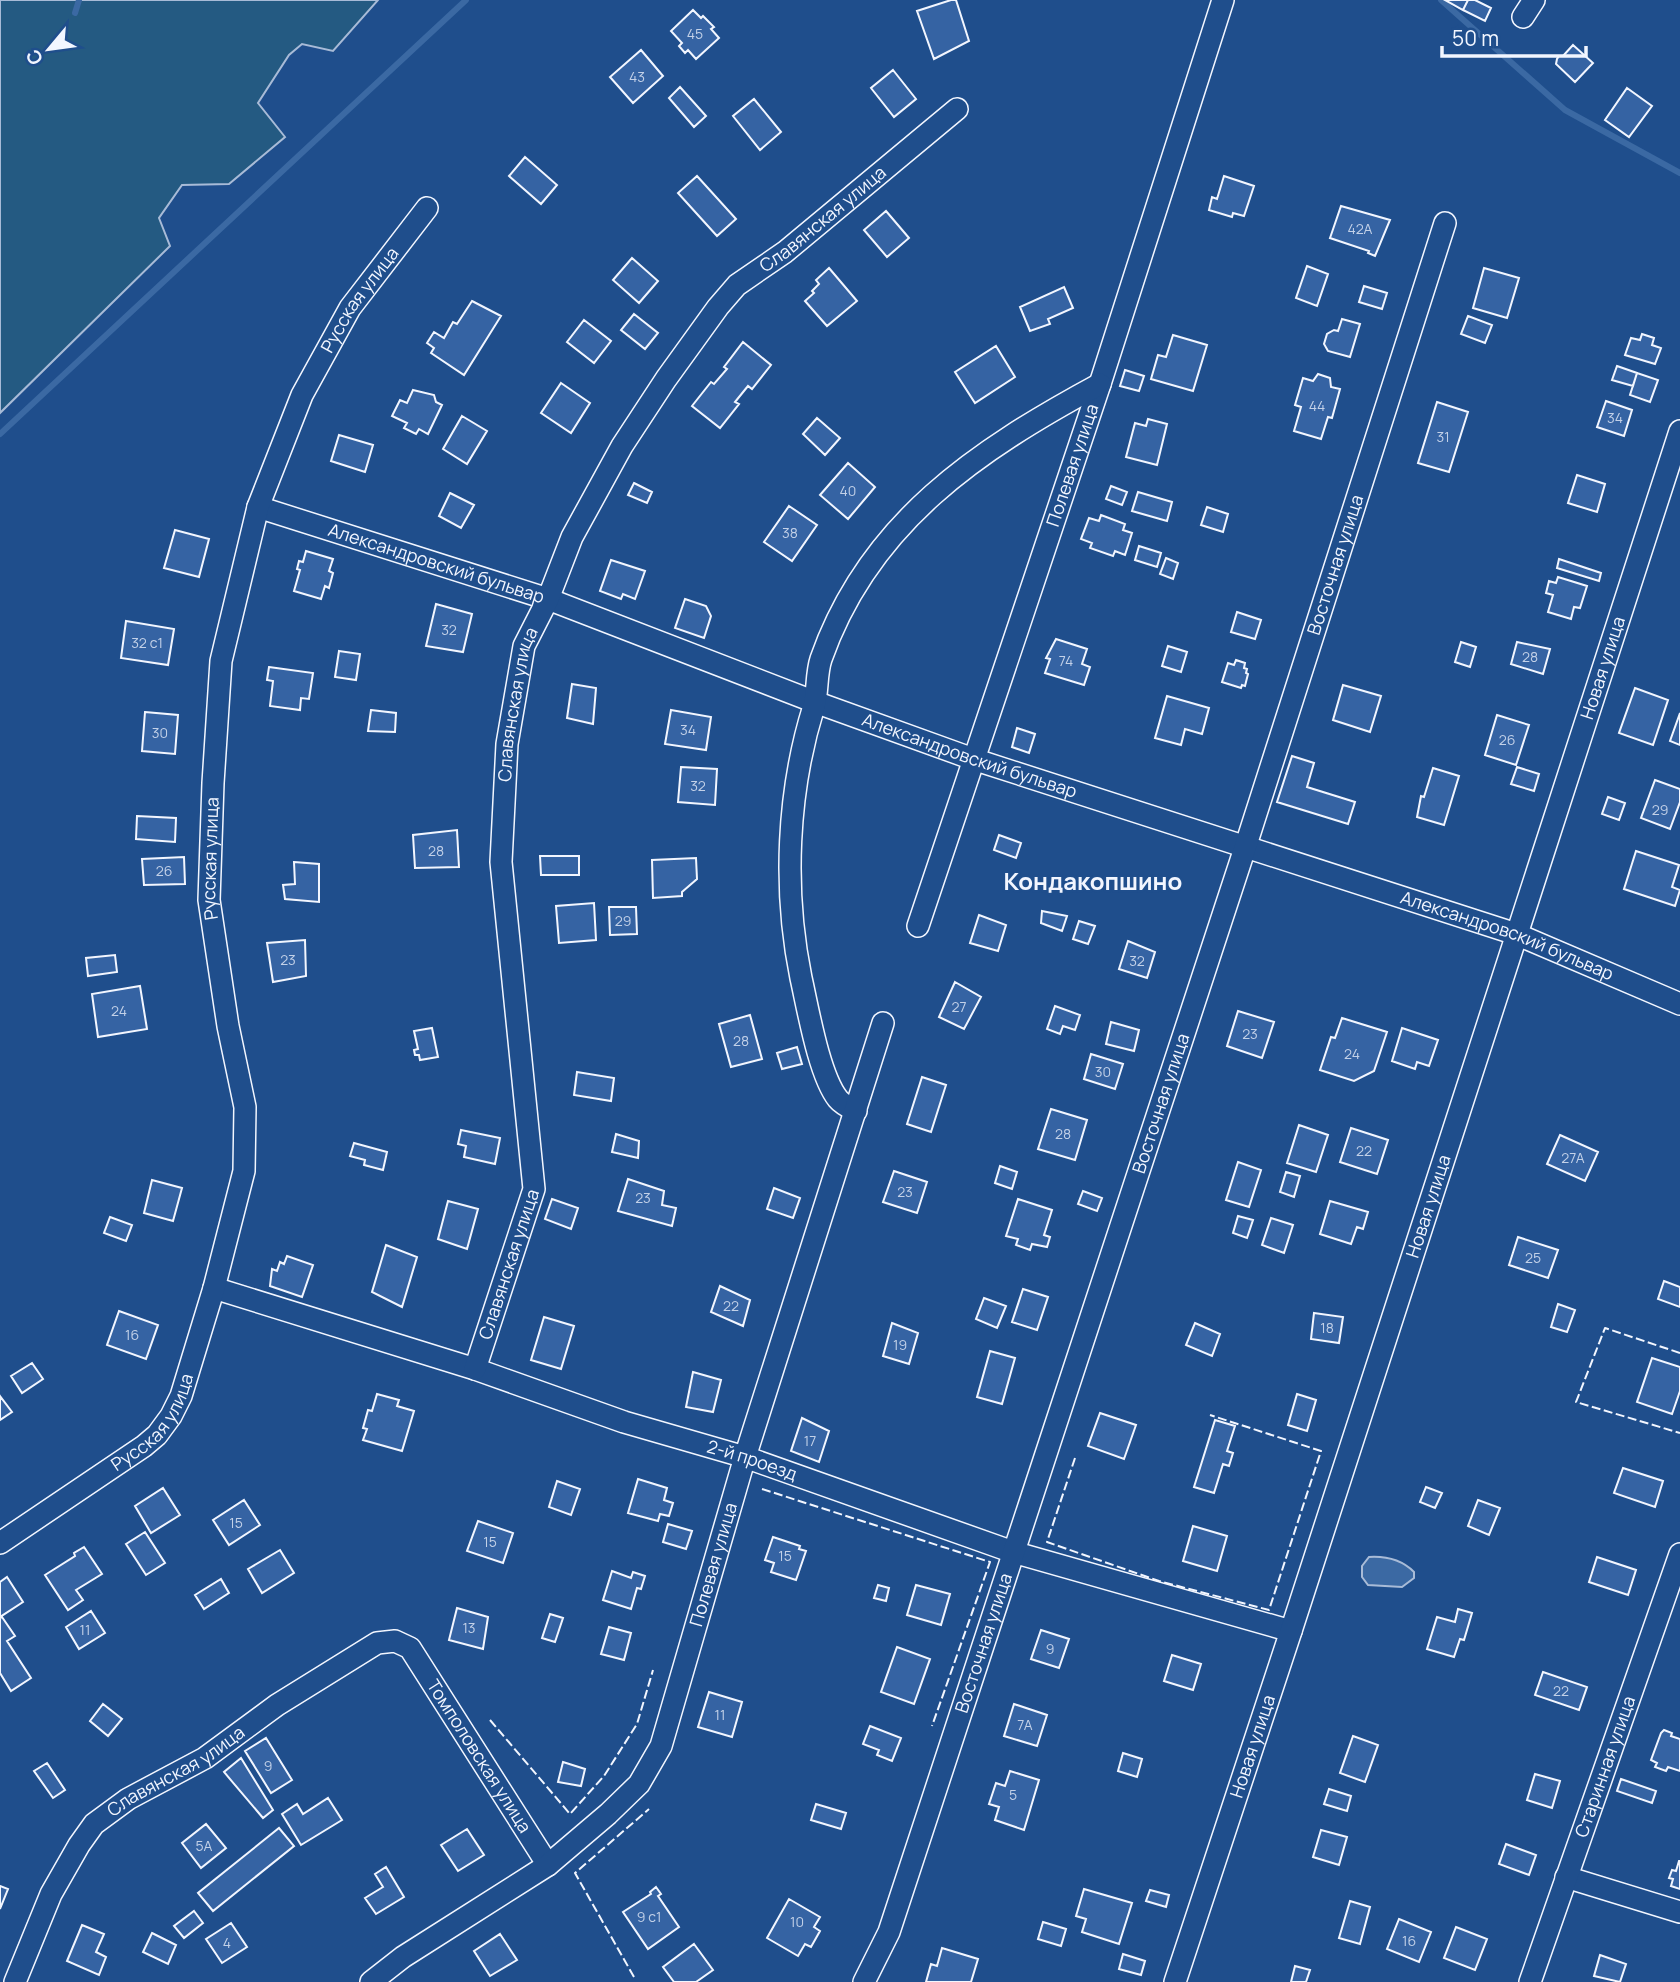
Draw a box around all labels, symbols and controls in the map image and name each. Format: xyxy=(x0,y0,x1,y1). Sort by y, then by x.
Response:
north arrow xyxy=(14,14,84,84)
scale bar xyxy=(1442,14,1586,58)
house number: 45 xyxy=(687,24,703,43)
text: 50 m xyxy=(1452,24,1499,52)
text: С xyxy=(19,45,49,70)
house number: 43 xyxy=(629,67,645,86)
street label: Славянская улица xyxy=(754,160,891,277)
house number: 42А xyxy=(1348,219,1373,238)
street label: Русская улица xyxy=(315,242,404,357)
house number: 44 xyxy=(1309,396,1325,415)
street label: Полевая улица xyxy=(1040,400,1104,529)
house number: 34 xyxy=(1607,408,1623,427)
house number: 31 xyxy=(1436,427,1450,446)
house number: 40 xyxy=(840,481,856,500)
street label: Восточная улица xyxy=(1301,492,1368,638)
street label: Александровский бульвар xyxy=(325,517,548,608)
house number: 38 xyxy=(782,523,798,542)
street label: Новая улица xyxy=(1574,613,1630,722)
house number: 32 xyxy=(441,620,457,639)
street label: Славянская улица xyxy=(492,623,543,782)
house number: 32 с1 xyxy=(131,633,163,652)
house number: 28 xyxy=(1522,647,1538,666)
house number: 74 xyxy=(1059,651,1073,670)
street label: Александровский бульвар xyxy=(859,707,1080,803)
house number: 34 xyxy=(680,720,696,739)
house number: 30 xyxy=(152,723,168,742)
house number: 26 xyxy=(1499,730,1515,749)
house number: 32 xyxy=(690,776,706,795)
street label: Русская улица xyxy=(196,797,224,922)
house number: 29 xyxy=(1652,800,1668,819)
house number: 28 xyxy=(428,841,444,860)
house number: 26 xyxy=(156,861,172,880)
district label: Кондакопшино xyxy=(1004,864,1182,897)
street label: Александровский бульвар xyxy=(1398,885,1618,985)
house number: 29 xyxy=(615,911,631,930)
house number: 23 xyxy=(280,950,296,969)
house number: 32 xyxy=(1129,951,1145,970)
house number: 27 xyxy=(951,997,967,1016)
house number: 24 xyxy=(111,1001,127,1020)
house number: 23 xyxy=(1242,1024,1258,1043)
street label: Восточная улица xyxy=(1126,1030,1194,1176)
house number: 28 xyxy=(733,1031,749,1050)
house number: 24 xyxy=(1344,1044,1360,1063)
house number: 30 xyxy=(1095,1062,1111,1081)
house number: 28 xyxy=(1055,1124,1071,1143)
house number: 22 xyxy=(1356,1141,1372,1160)
house number: 27А xyxy=(1561,1148,1585,1167)
street label: Новая улица xyxy=(1400,1151,1456,1261)
house number: 23 xyxy=(897,1182,913,1201)
street label: Славянская улица xyxy=(472,1186,544,1342)
house number: 23 xyxy=(635,1188,651,1207)
house number: 25 xyxy=(1525,1248,1541,1267)
house number: 22 xyxy=(723,1296,739,1315)
house number: 18 xyxy=(1320,1318,1334,1337)
house number: 16 xyxy=(125,1325,139,1344)
house number: 19 xyxy=(893,1335,907,1354)
street label: Русская улица xyxy=(106,1370,198,1476)
house number: 17 xyxy=(804,1431,816,1450)
street label: 2-й проезд xyxy=(704,1434,801,1486)
street label: Полевая улица xyxy=(683,1500,742,1629)
house number: 15 xyxy=(229,1513,243,1532)
house number: 15 xyxy=(483,1532,497,1551)
house number: 15 xyxy=(778,1546,792,1565)
street label: Восточная улица xyxy=(949,1570,1017,1716)
house number: 13 xyxy=(462,1618,476,1637)
house number: 11 xyxy=(80,1620,90,1639)
house number: 9 xyxy=(1046,1639,1054,1658)
street label: Томполовская улица xyxy=(422,1675,538,1837)
house number: 22 xyxy=(1553,1681,1569,1700)
street label: Новая улица xyxy=(1224,1692,1280,1801)
street label: Старинная улица xyxy=(1569,1693,1640,1840)
house number: 11 xyxy=(715,1705,725,1724)
house number: 7А xyxy=(1017,1715,1033,1734)
street label: Славянская улица xyxy=(102,1720,249,1821)
house number: 9 xyxy=(264,1756,272,1775)
house number: 5 xyxy=(1009,1785,1017,1804)
house number: 5А xyxy=(196,1836,213,1855)
house number: 9 с1 xyxy=(637,1907,661,1926)
house number: 10 xyxy=(790,1912,804,1931)
house number: 16 xyxy=(1402,1931,1416,1950)
house number: 4 xyxy=(223,1933,231,1952)

